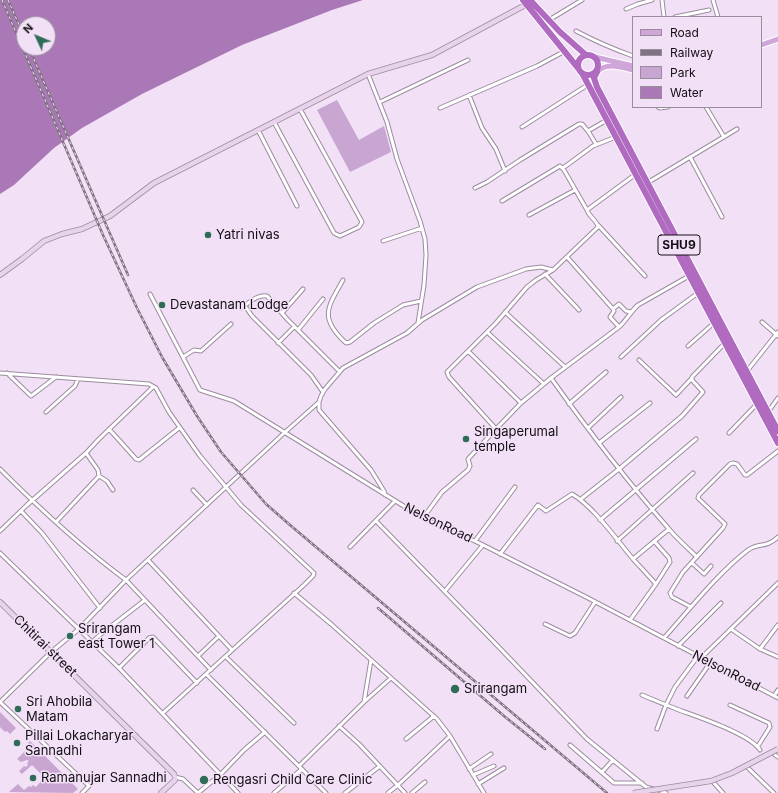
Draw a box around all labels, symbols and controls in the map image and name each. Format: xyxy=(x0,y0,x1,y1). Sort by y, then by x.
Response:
north arrow xyxy=(16,16,56,56)
legend xyxy=(632,16,762,108)
text: N xyxy=(20,20,36,36)
text: Road xyxy=(670,25,699,40)
text: Railway xyxy=(670,45,713,60)
text: Park xyxy=(670,65,696,80)
text: Water xyxy=(670,85,703,100)
place label: Yatri nivas xyxy=(216,227,280,243)
marker: Yatri nivas xyxy=(203,230,213,240)
road number: SHU9 xyxy=(658,235,700,255)
place label: Devastanam Lodge xyxy=(170,297,288,313)
marker: Devastanam Lodge xyxy=(157,300,167,310)
place label: Singaperumal temple xyxy=(474,424,558,455)
marker: Singaperumal temple xyxy=(461,434,471,444)
street label: NelsonRoad xyxy=(401,500,475,546)
street label: Chitirai street xyxy=(10,612,80,680)
place label: Srirangam east Tower 1 xyxy=(78,621,155,652)
marker: Srirangam east Tower 1 xyxy=(65,631,75,641)
street label: NelsonRoad xyxy=(689,647,763,695)
place label: Srirangam xyxy=(464,681,527,697)
marker: Srirangam xyxy=(449,683,461,695)
place label: Sri Ahobila Matam xyxy=(26,694,92,725)
marker: Sri Ahobila Matam xyxy=(13,704,23,714)
place label: Pillai Lokacharyar Sannadhi xyxy=(25,728,133,759)
marker: Pillai Lokacharyar Sannadhi xyxy=(12,738,22,748)
place label: Ramanujar Sannadhi xyxy=(41,770,167,786)
place label: Rengasri Child Care Clinic xyxy=(213,772,372,788)
marker: Ramanujar Sannadhi xyxy=(28,773,38,783)
marker: Rengasri Child Care Clinic xyxy=(198,774,210,786)

